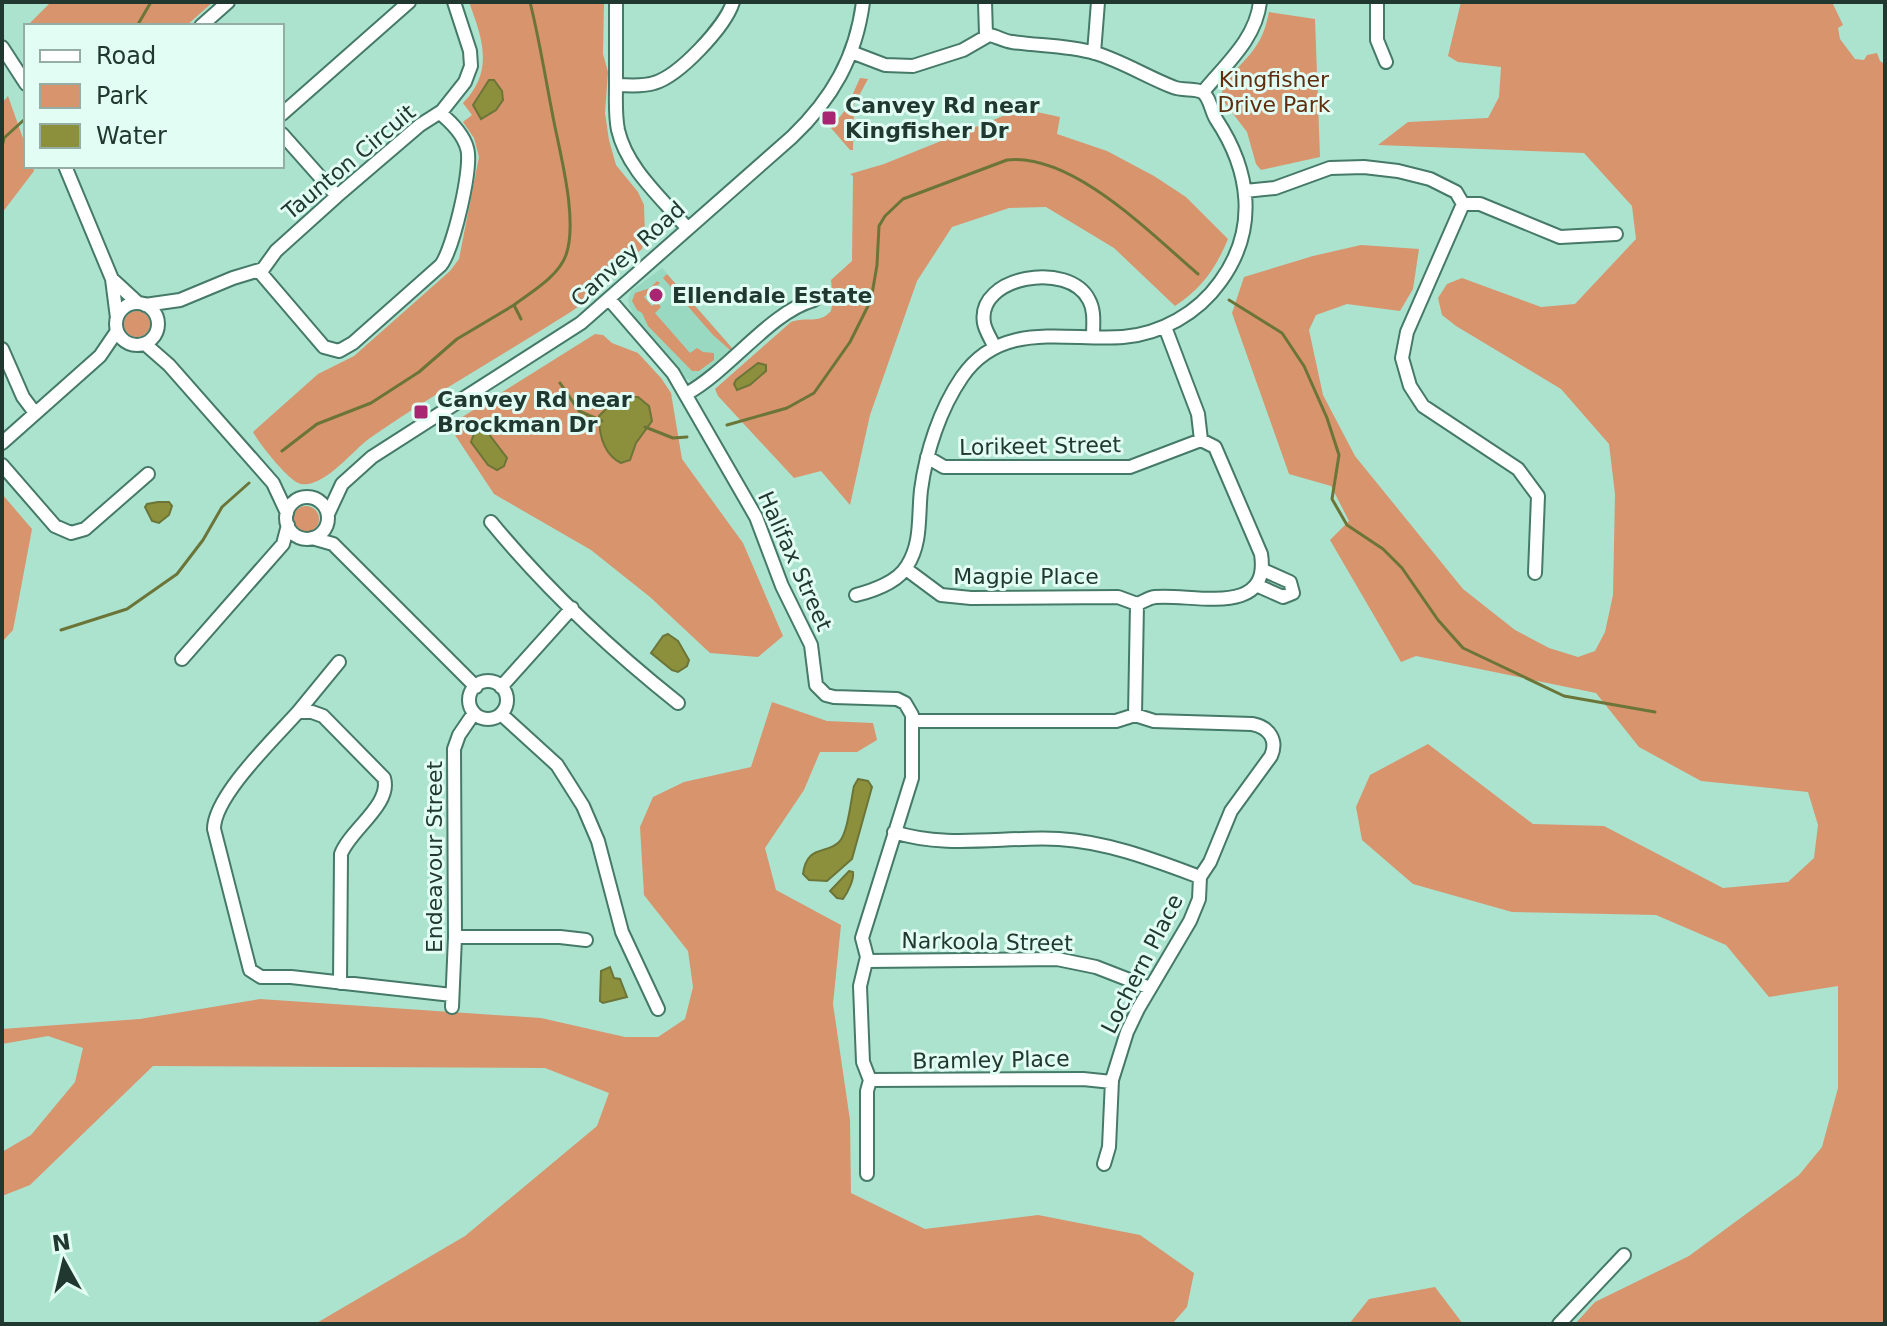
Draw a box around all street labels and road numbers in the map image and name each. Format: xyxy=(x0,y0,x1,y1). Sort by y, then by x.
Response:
street label: Taunton Circuit xyxy=(277,99,421,225)
street label: Canvey Road xyxy=(566,196,690,312)
street label: Lorikeet Street xyxy=(959,432,1122,460)
street label: Halifax Street xyxy=(753,487,837,635)
street label: Magpie Place xyxy=(953,564,1099,589)
street label: Endeavour Street xyxy=(422,761,447,953)
street label: Lochern Place xyxy=(1096,890,1188,1038)
street label: Narkoola Street xyxy=(901,928,1073,956)
street label: Bramley Place xyxy=(912,1046,1070,1074)

